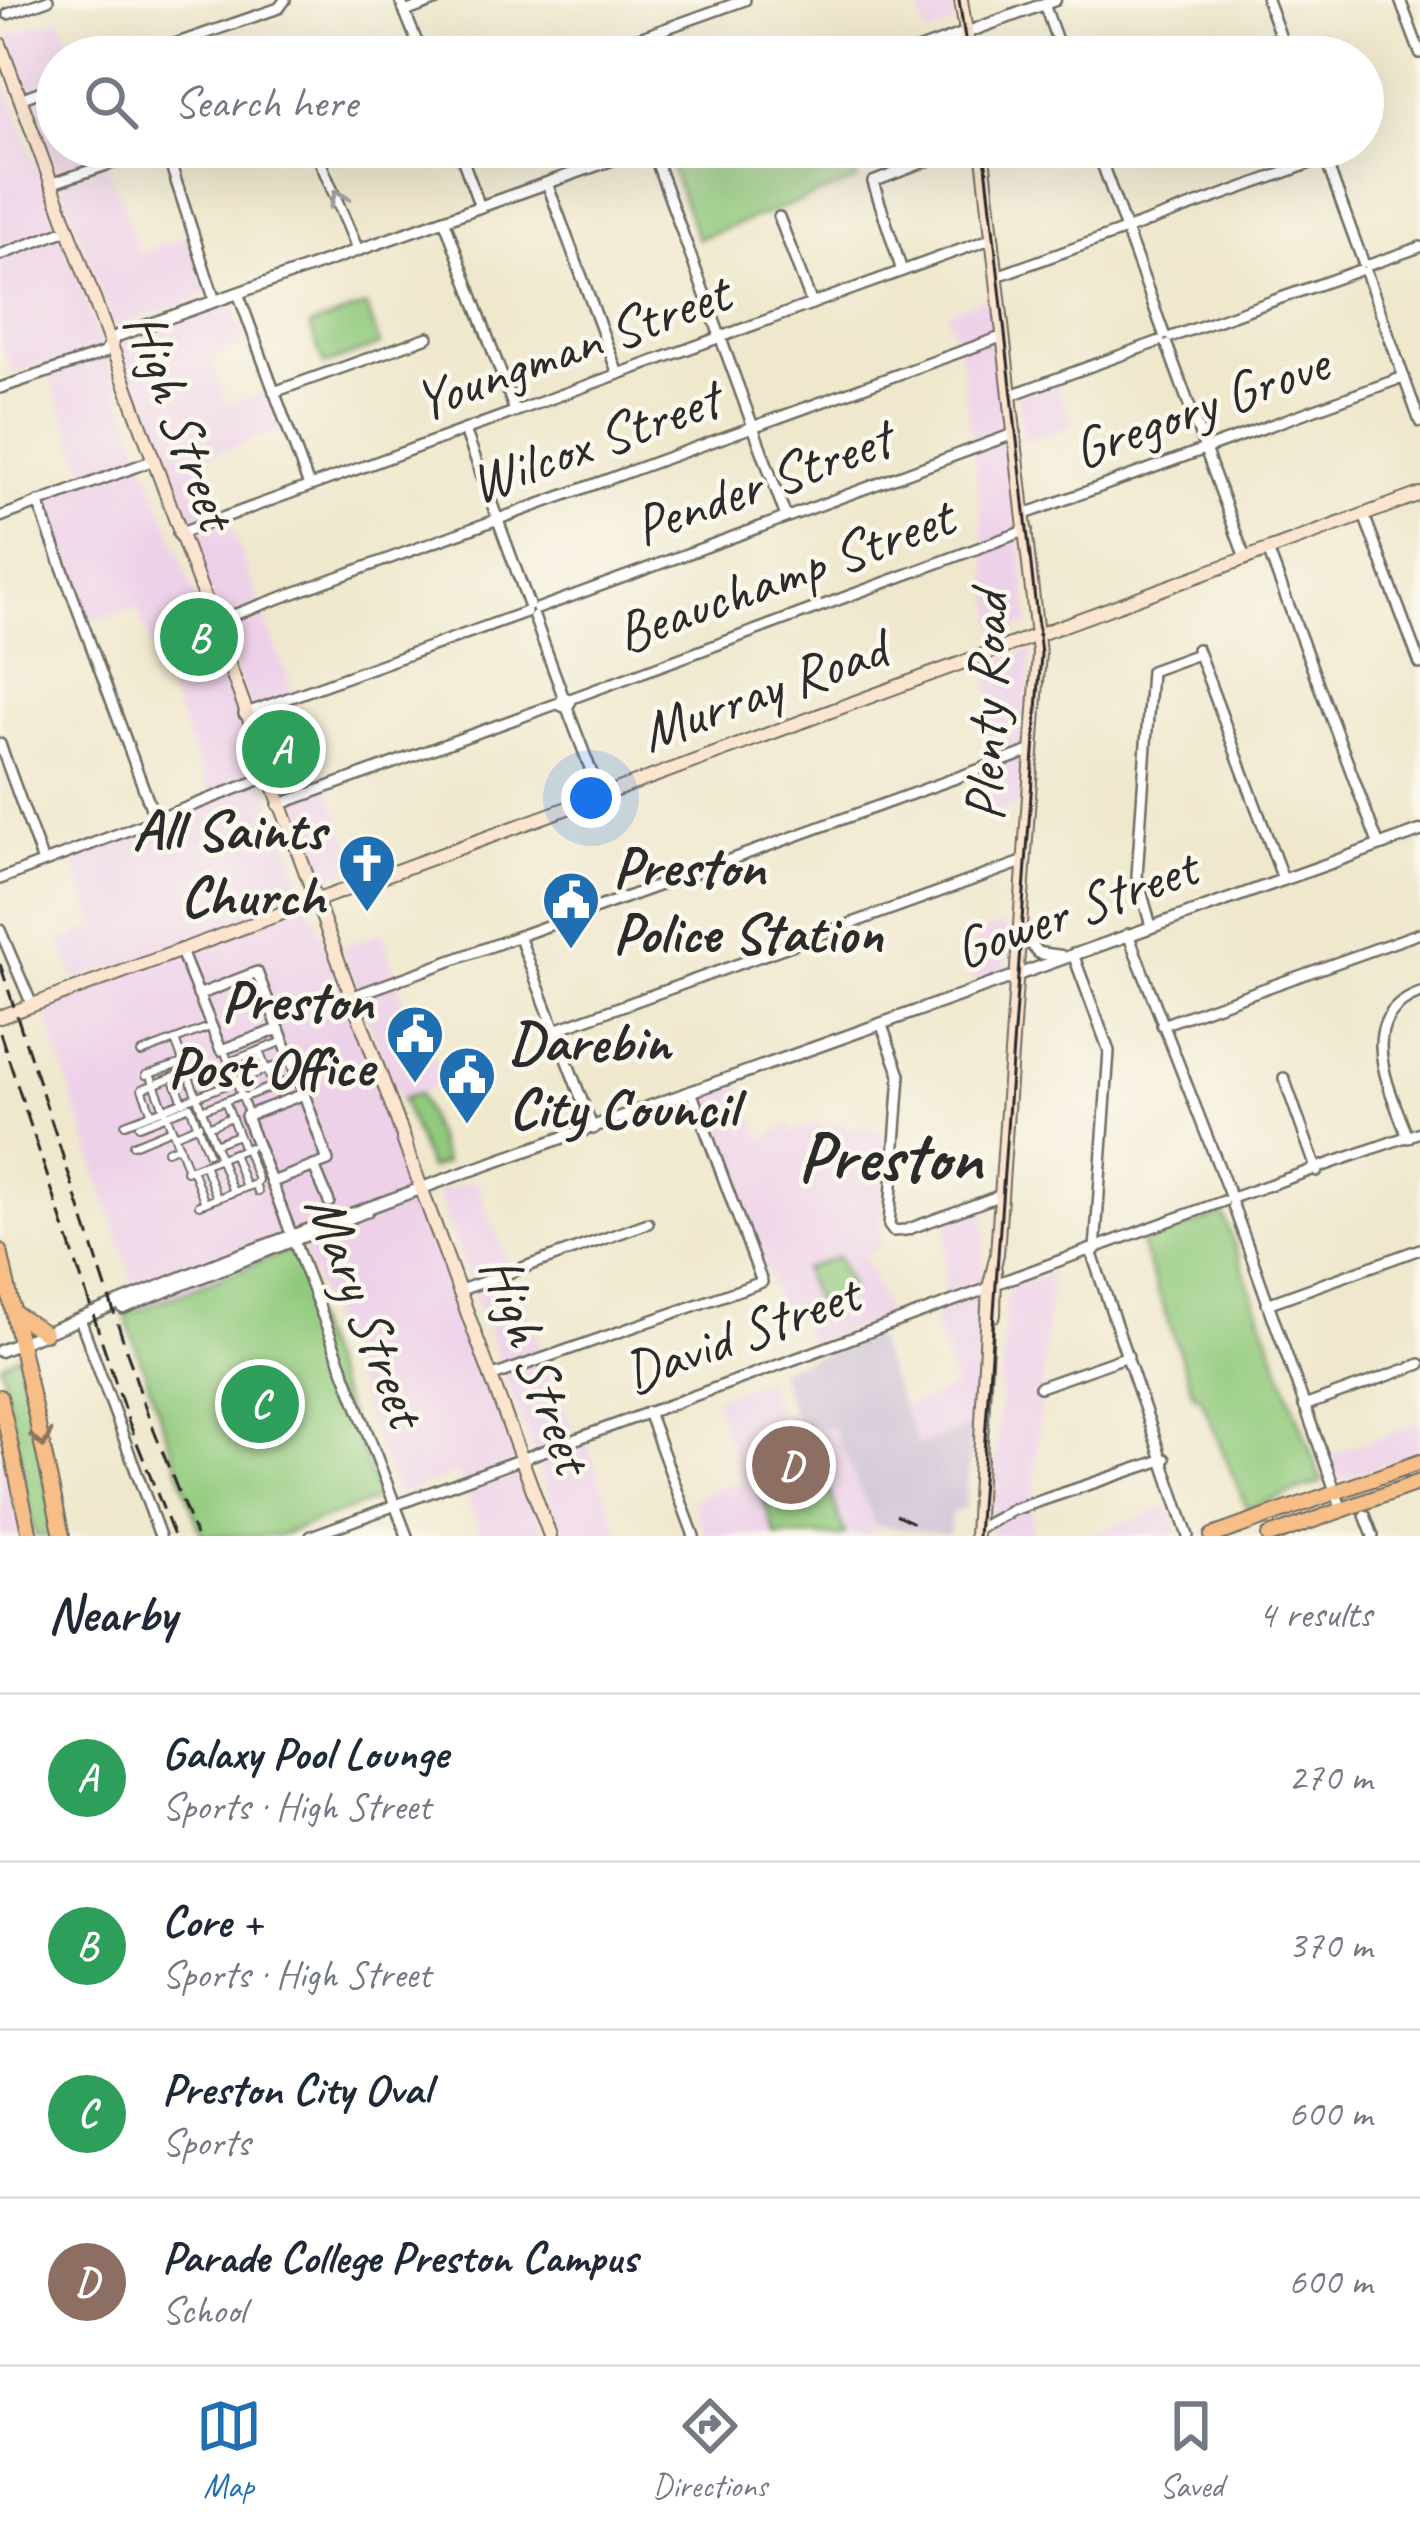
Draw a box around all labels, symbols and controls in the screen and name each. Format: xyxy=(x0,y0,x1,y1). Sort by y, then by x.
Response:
search box xyxy=(36,36,1384,168)
icon: search xyxy=(78,69,144,135)
text: Search here xyxy=(174,74,357,131)
one-way arrow xyxy=(328,188,352,209)
street label: Youngman Street xyxy=(404,255,743,437)
street label: High Street xyxy=(108,301,255,543)
street label: Gregory Grove xyxy=(1062,325,1341,485)
street label: Wilcox Street xyxy=(459,360,735,519)
street label: Pender Street xyxy=(623,400,907,562)
street label: Beauchamp Street xyxy=(606,479,967,669)
street label: Plenty Road xyxy=(948,583,1024,822)
pin: B xyxy=(160,592,238,682)
street label: Murray Road xyxy=(630,609,904,768)
pin: A xyxy=(242,704,320,794)
your location xyxy=(561,768,621,828)
place label: All Saints Church xyxy=(133,794,330,932)
street label: Gower Street xyxy=(944,829,1211,985)
place label: Preston Police Station xyxy=(613,831,884,969)
church icon: All Saints Church xyxy=(336,832,398,914)
public building icon: Preston Police Station xyxy=(540,869,602,951)
place label: Preston Post Office xyxy=(168,965,378,1103)
public building icon: Preston Post Office xyxy=(384,1003,446,1085)
place label: Darebin City Council xyxy=(509,1006,747,1144)
public building icon: Darebin City Council xyxy=(436,1044,498,1126)
district label: Preston xyxy=(798,1114,984,1201)
street label: Mary Street xyxy=(289,1184,445,1441)
street label: High Street xyxy=(464,1245,611,1487)
street label: David Street xyxy=(613,1255,873,1409)
pin: C xyxy=(221,1359,299,1449)
pin: D xyxy=(752,1420,830,1510)
one-way arrow xyxy=(28,1429,53,1449)
text: Nearby xyxy=(48,1582,176,1646)
text: 4 results xyxy=(1258,1590,1372,1639)
text: Galaxy Pool Lounge xyxy=(162,1725,448,1782)
text: A xyxy=(77,1753,97,1802)
text: 270 m xyxy=(1288,1753,1372,1802)
text: Sports · High Street xyxy=(162,1782,431,1831)
text: Core + xyxy=(162,1893,262,1950)
text: B xyxy=(77,1921,97,1970)
text: 370 m xyxy=(1288,1921,1372,1970)
text: Sports · High Street xyxy=(162,1950,431,1999)
text: Preston City Oval xyxy=(162,2061,431,2118)
text: C xyxy=(78,2089,96,2138)
text: 600 m xyxy=(1288,2089,1372,2138)
text: Sports xyxy=(162,2118,250,2167)
text: Parade College Preston Campus xyxy=(162,2229,637,2286)
text: D xyxy=(76,2257,98,2306)
text: 600 m xyxy=(1288,2257,1372,2306)
text: School xyxy=(162,2286,246,2335)
tab: Map xyxy=(196,2393,262,2507)
tab: Directions xyxy=(653,2393,767,2507)
tab: Saved xyxy=(1158,2393,1224,2507)

